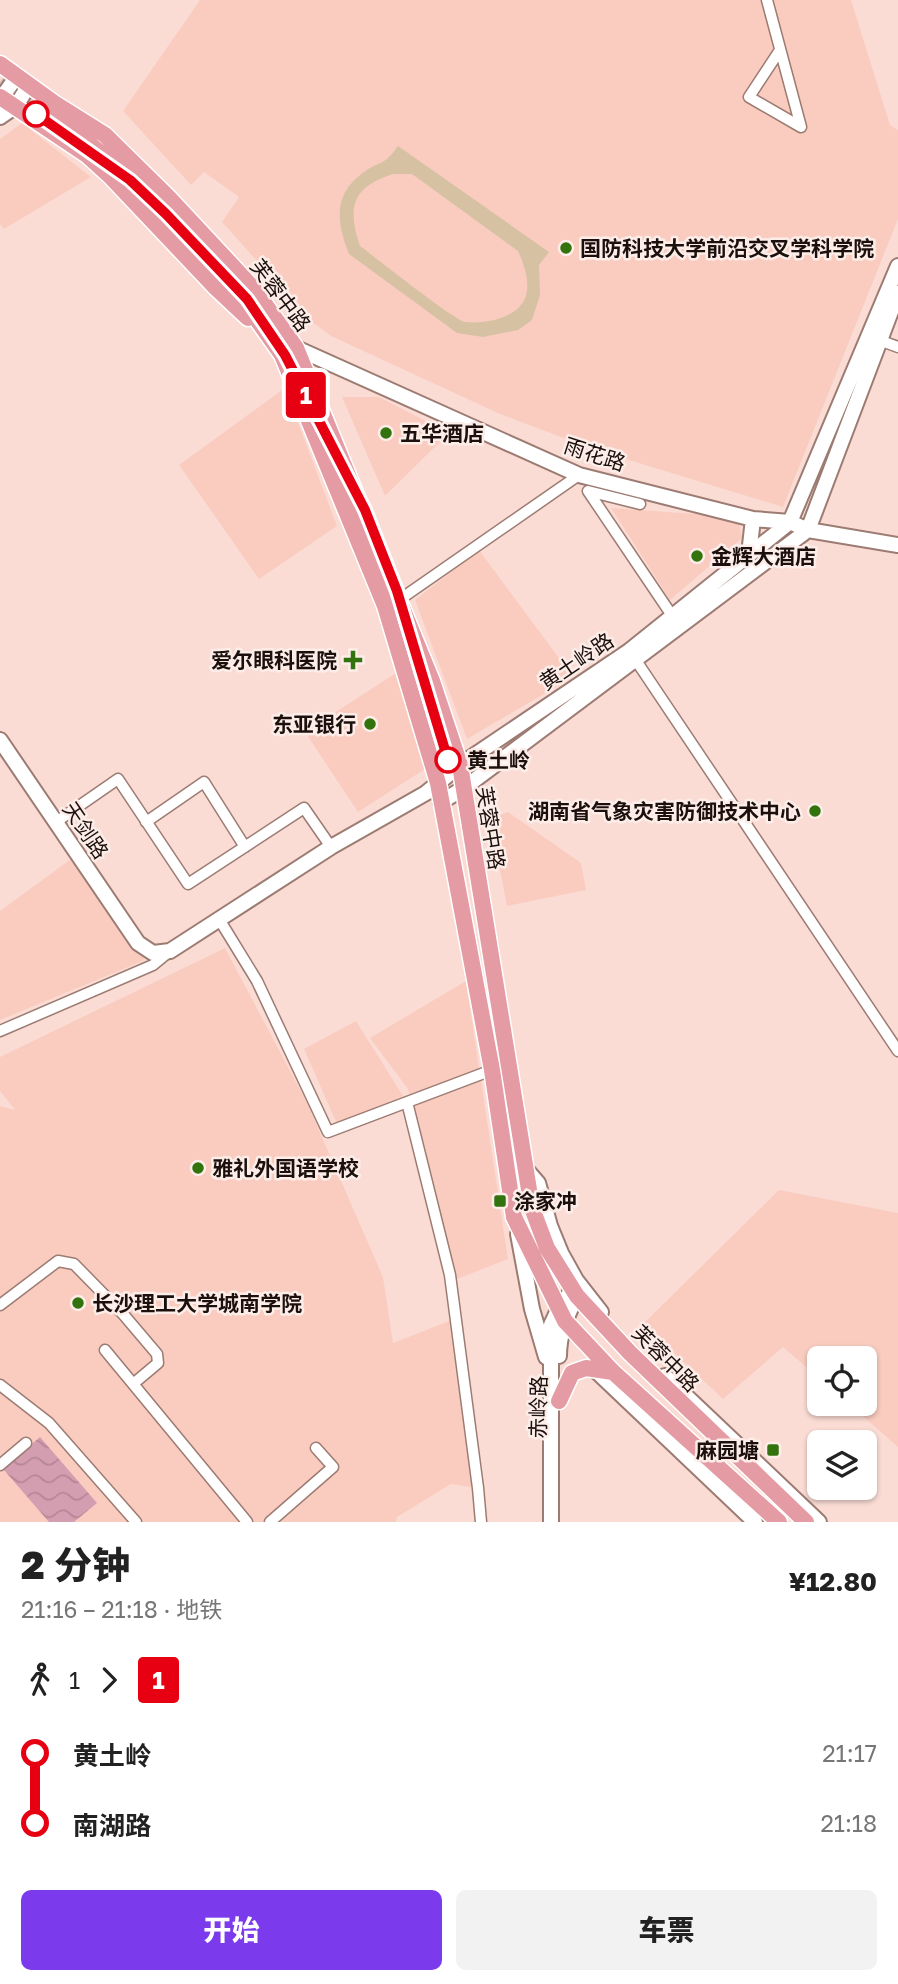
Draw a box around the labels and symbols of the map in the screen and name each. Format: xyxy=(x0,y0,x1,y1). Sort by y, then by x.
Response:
unlabelled marker xyxy=(23,101,49,127)
place label: 国防科技大学前沿交叉学科学院 xyxy=(580,235,874,261)
marker: 国防科技大学前沿交叉学科学院 xyxy=(558,240,574,256)
street label: 芙蓉中路 xyxy=(245,254,317,336)
line badge: 1 xyxy=(283,372,329,418)
place label: 五华酒店 xyxy=(400,420,484,446)
marker: 五华酒店 xyxy=(378,425,394,441)
street label: 雨花路 xyxy=(561,432,629,476)
place label: 金辉大酒店 xyxy=(711,543,816,569)
marker: 金辉大酒店 xyxy=(689,548,705,564)
street label: 黄土岭路 xyxy=(534,627,618,695)
place label: 爱尔眼科医院 xyxy=(211,647,337,673)
marker: 爱尔眼科医院 xyxy=(343,650,363,670)
place label: 东亚银行 xyxy=(272,711,356,737)
marker: 东亚银行 xyxy=(362,716,378,732)
marker: 黄土岭 xyxy=(435,747,461,773)
place label: 黄土岭 xyxy=(467,747,530,773)
street label: 芙蓉中路 xyxy=(472,784,510,872)
street label: 天剑路 xyxy=(58,797,114,863)
place label: 湖南省气象灾害防御技术中心 xyxy=(528,798,801,824)
marker: 湖南省气象灾害防御技术中心 xyxy=(807,803,823,819)
place label: 雅礼外国语学校 xyxy=(212,1155,359,1181)
marker: 雅礼外国语学校 xyxy=(190,1160,206,1176)
place label: 涂家冲 xyxy=(514,1188,577,1214)
marker: 涂家冲 xyxy=(492,1193,508,1209)
place label: 长沙理工大学城南学院 xyxy=(92,1290,302,1316)
marker: 长沙理工大学城南学院 xyxy=(70,1295,86,1311)
street label: 芙蓉中路 xyxy=(627,1319,705,1397)
street label: 赤岭路 xyxy=(524,1375,552,1439)
place label: 麻园塘 xyxy=(696,1437,759,1463)
marker: 麻园塘 xyxy=(765,1442,781,1458)

